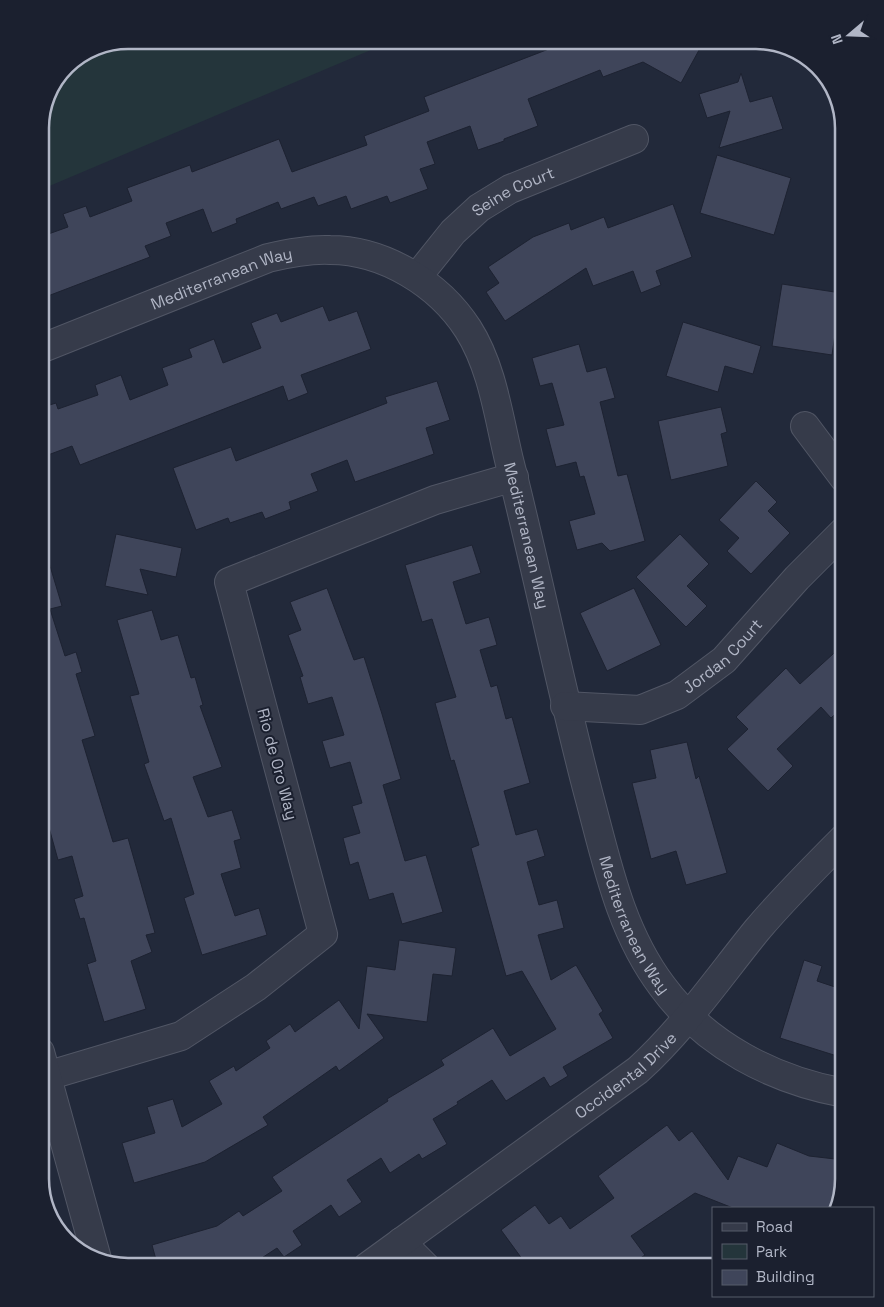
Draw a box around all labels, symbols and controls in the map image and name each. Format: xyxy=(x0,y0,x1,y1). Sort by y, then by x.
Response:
north arrow xyxy=(824,10,874,60)
text: N xyxy=(827,32,847,47)
street label: Seine Court xyxy=(467,162,557,221)
street label: Mediterranean Way xyxy=(148,243,294,315)
street label: Mediterranean Way xyxy=(499,460,554,611)
street label: Jordan Court xyxy=(678,614,767,698)
street label: Rio de Oro Way xyxy=(253,706,303,822)
street label: Mediterranean Way xyxy=(594,853,674,998)
street label: Occidental Drive xyxy=(571,1028,681,1124)
legend xyxy=(712,1207,874,1297)
text: Road xyxy=(756,1217,793,1236)
text: Park xyxy=(756,1242,787,1261)
text: Building xyxy=(756,1267,815,1286)

